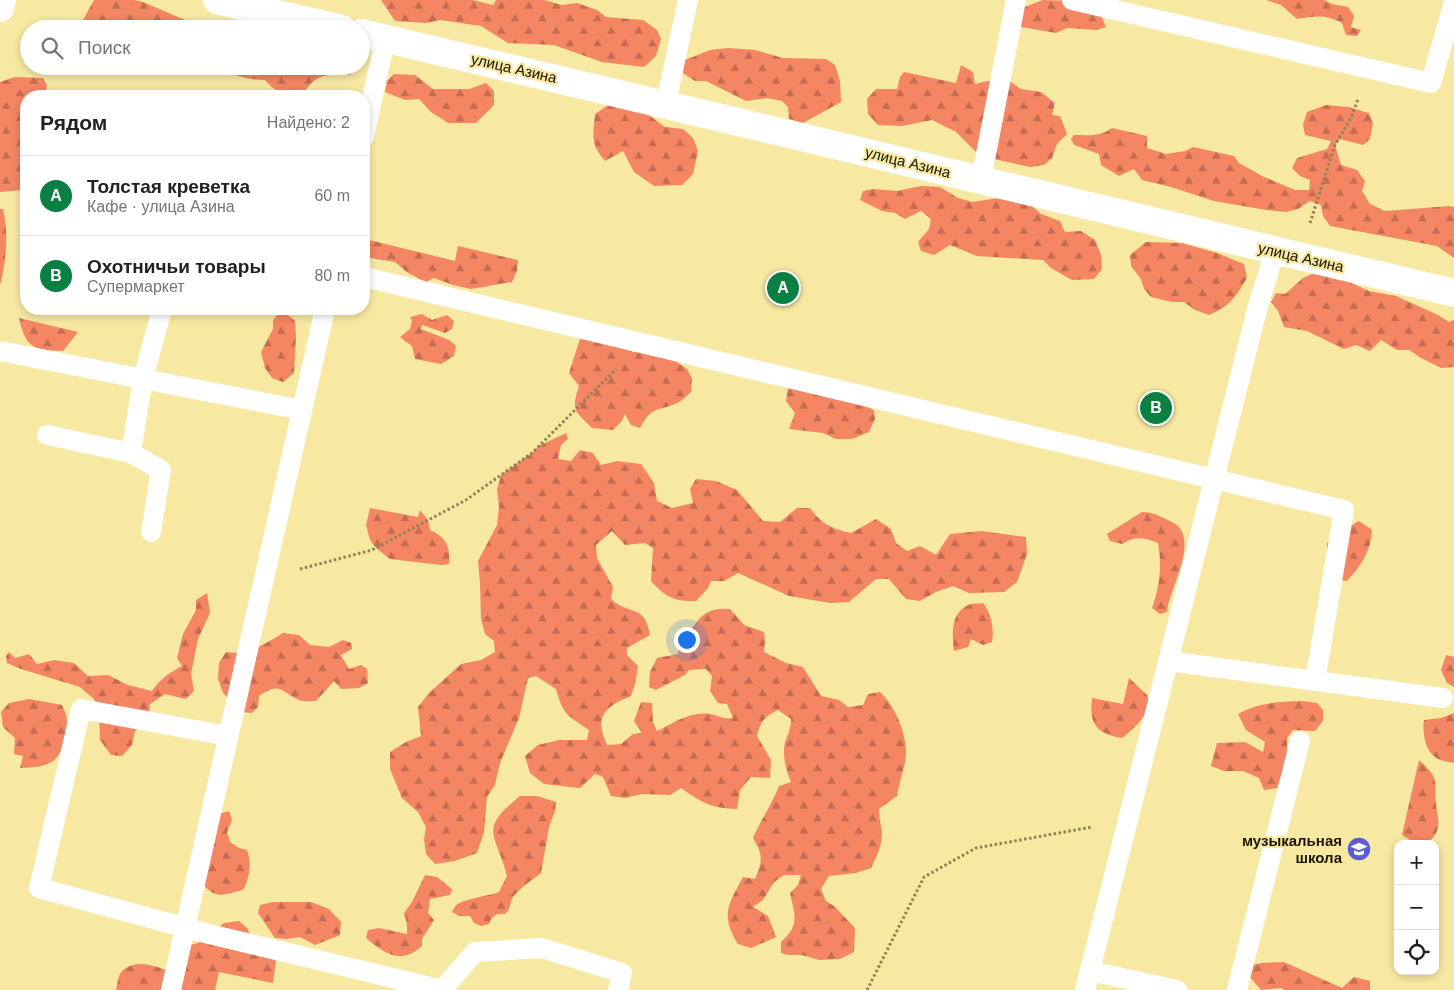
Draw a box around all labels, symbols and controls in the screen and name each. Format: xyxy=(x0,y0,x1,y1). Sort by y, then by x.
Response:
search box xyxy=(20,20,370,75)
icon: search xyxy=(38,34,66,62)
text: Поиск xyxy=(78,37,131,58)
street label: улица Азина xyxy=(470,50,559,86)
text: Рядом xyxy=(40,111,107,134)
text: Найдено: 2 xyxy=(267,114,350,131)
street label: улица Азина xyxy=(864,143,953,181)
text: Толстая креветка xyxy=(87,176,250,197)
text: A xyxy=(50,187,62,204)
text: 60 m xyxy=(314,187,350,204)
text: Кафе · улица Азина xyxy=(87,198,235,215)
street label: улица Азина xyxy=(1257,239,1346,275)
text: Охотничьи товары xyxy=(87,256,266,277)
text: B xyxy=(50,267,62,284)
text: 80 m xyxy=(314,267,350,284)
pin: A xyxy=(767,269,799,307)
text: Супермаркет xyxy=(87,278,185,295)
pin: B xyxy=(1140,389,1172,427)
your location xyxy=(674,627,700,653)
place label: музыкальная школа xyxy=(1242,832,1343,866)
school or university icon: музыкальная школа xyxy=(1346,836,1372,862)
map controls xyxy=(1394,840,1439,975)
button: + xyxy=(1394,840,1439,885)
button: − xyxy=(1394,885,1439,930)
button: locate xyxy=(1394,930,1439,975)

